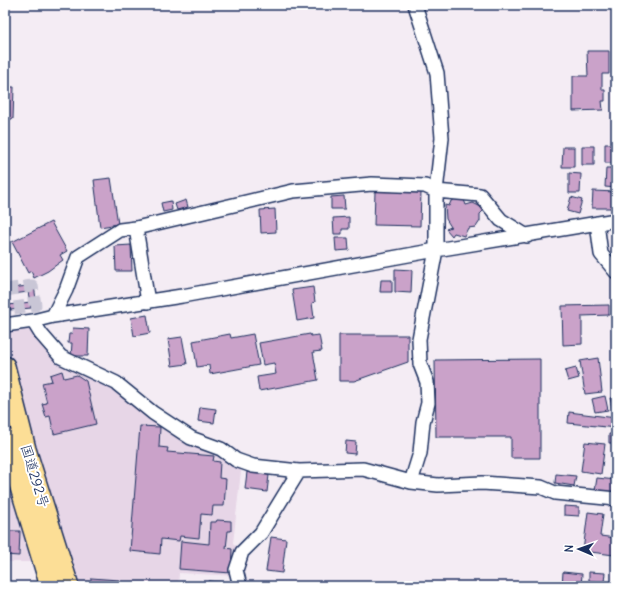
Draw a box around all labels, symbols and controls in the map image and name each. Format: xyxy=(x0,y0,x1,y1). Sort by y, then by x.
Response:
street label: 国道292号 xyxy=(17,442,53,510)
north arrow xyxy=(559,529,599,569)
text: N xyxy=(562,545,576,553)

